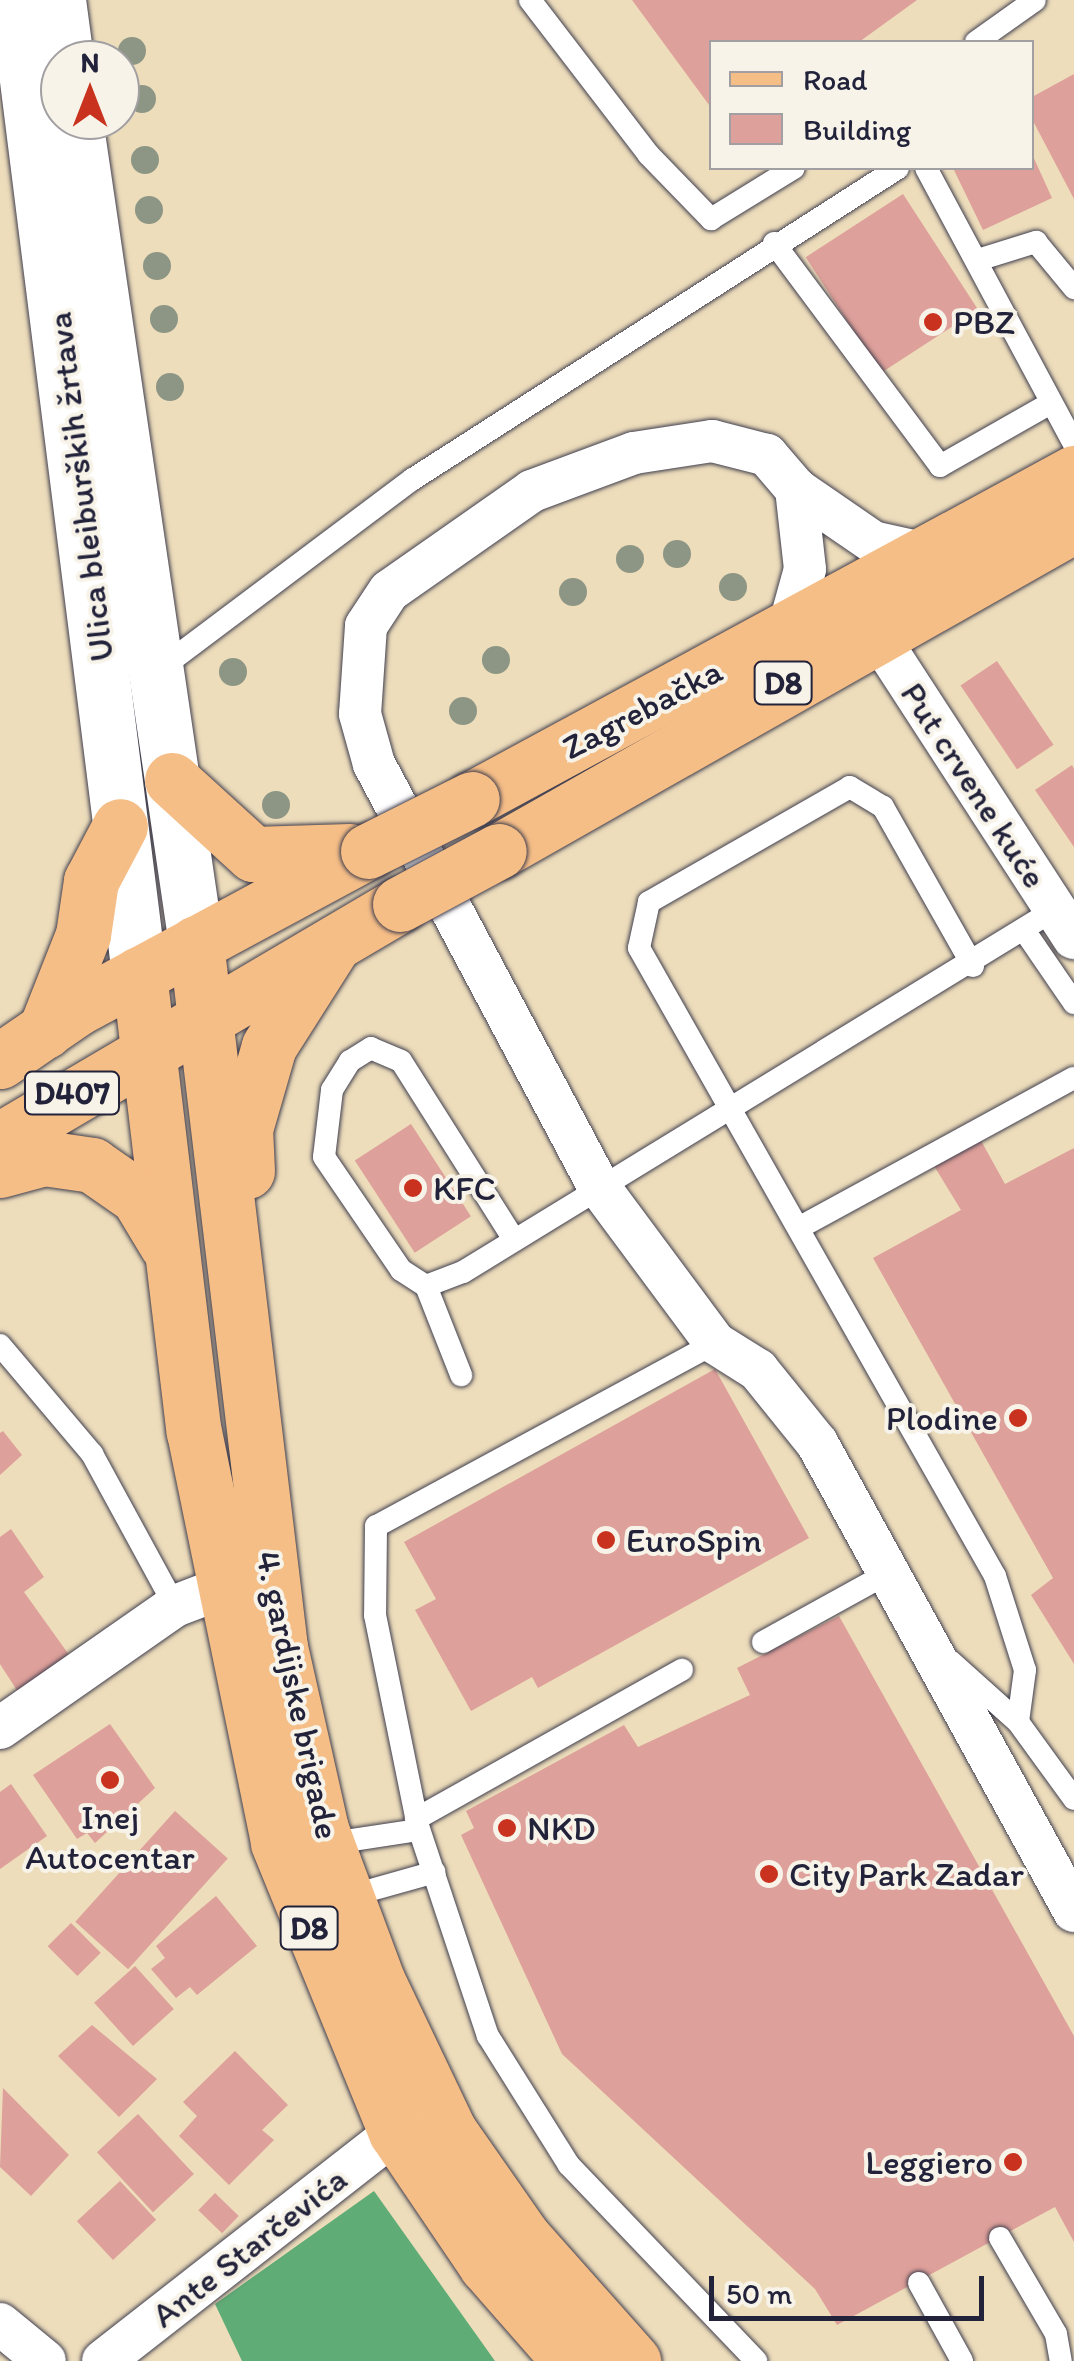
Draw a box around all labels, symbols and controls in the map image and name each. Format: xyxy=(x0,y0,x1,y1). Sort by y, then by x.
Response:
north arrow xyxy=(40,40,140,140)
legend xyxy=(709,40,1034,170)
text: N xyxy=(81,45,99,79)
text: Road xyxy=(803,61,868,98)
text: Building xyxy=(803,111,911,148)
place label: PBZ xyxy=(953,301,1015,343)
street label: Ulica bleiburških žrtava xyxy=(38,310,122,664)
marker: PBZ xyxy=(922,311,944,333)
street label: Zagrebačka xyxy=(555,649,729,769)
road number: D8 xyxy=(753,656,813,710)
street label: Put crvene kuće xyxy=(892,674,1056,896)
road number: D407 xyxy=(22,1066,122,1120)
place label: KFC xyxy=(433,1167,496,1209)
marker: KFC xyxy=(402,1177,424,1199)
place label: Plodine xyxy=(886,1397,998,1439)
marker: Plodine xyxy=(1007,1407,1029,1429)
place label: EuroSpin xyxy=(626,1519,762,1561)
marker: EuroSpin xyxy=(595,1529,617,1551)
street label: 4. gardijske brigade xyxy=(247,1547,349,1843)
marker: Inej Autocentar xyxy=(99,1769,121,1791)
place label: Inej Autocentar xyxy=(25,1796,195,1878)
place label: NKD xyxy=(527,1807,596,1849)
marker: NKD xyxy=(496,1817,518,1839)
place label: City Park Zadar xyxy=(789,1853,1023,1895)
marker: City Park Zadar xyxy=(758,1863,780,1885)
road number: D8 xyxy=(279,1901,339,1955)
place label: Leggiero xyxy=(865,2141,993,2183)
marker: Leggiero xyxy=(1002,2151,1024,2173)
street label: Ante Starčevića xyxy=(143,2158,355,2336)
scale bar xyxy=(714,2256,989,2318)
text: 50 m xyxy=(726,2275,792,2312)

